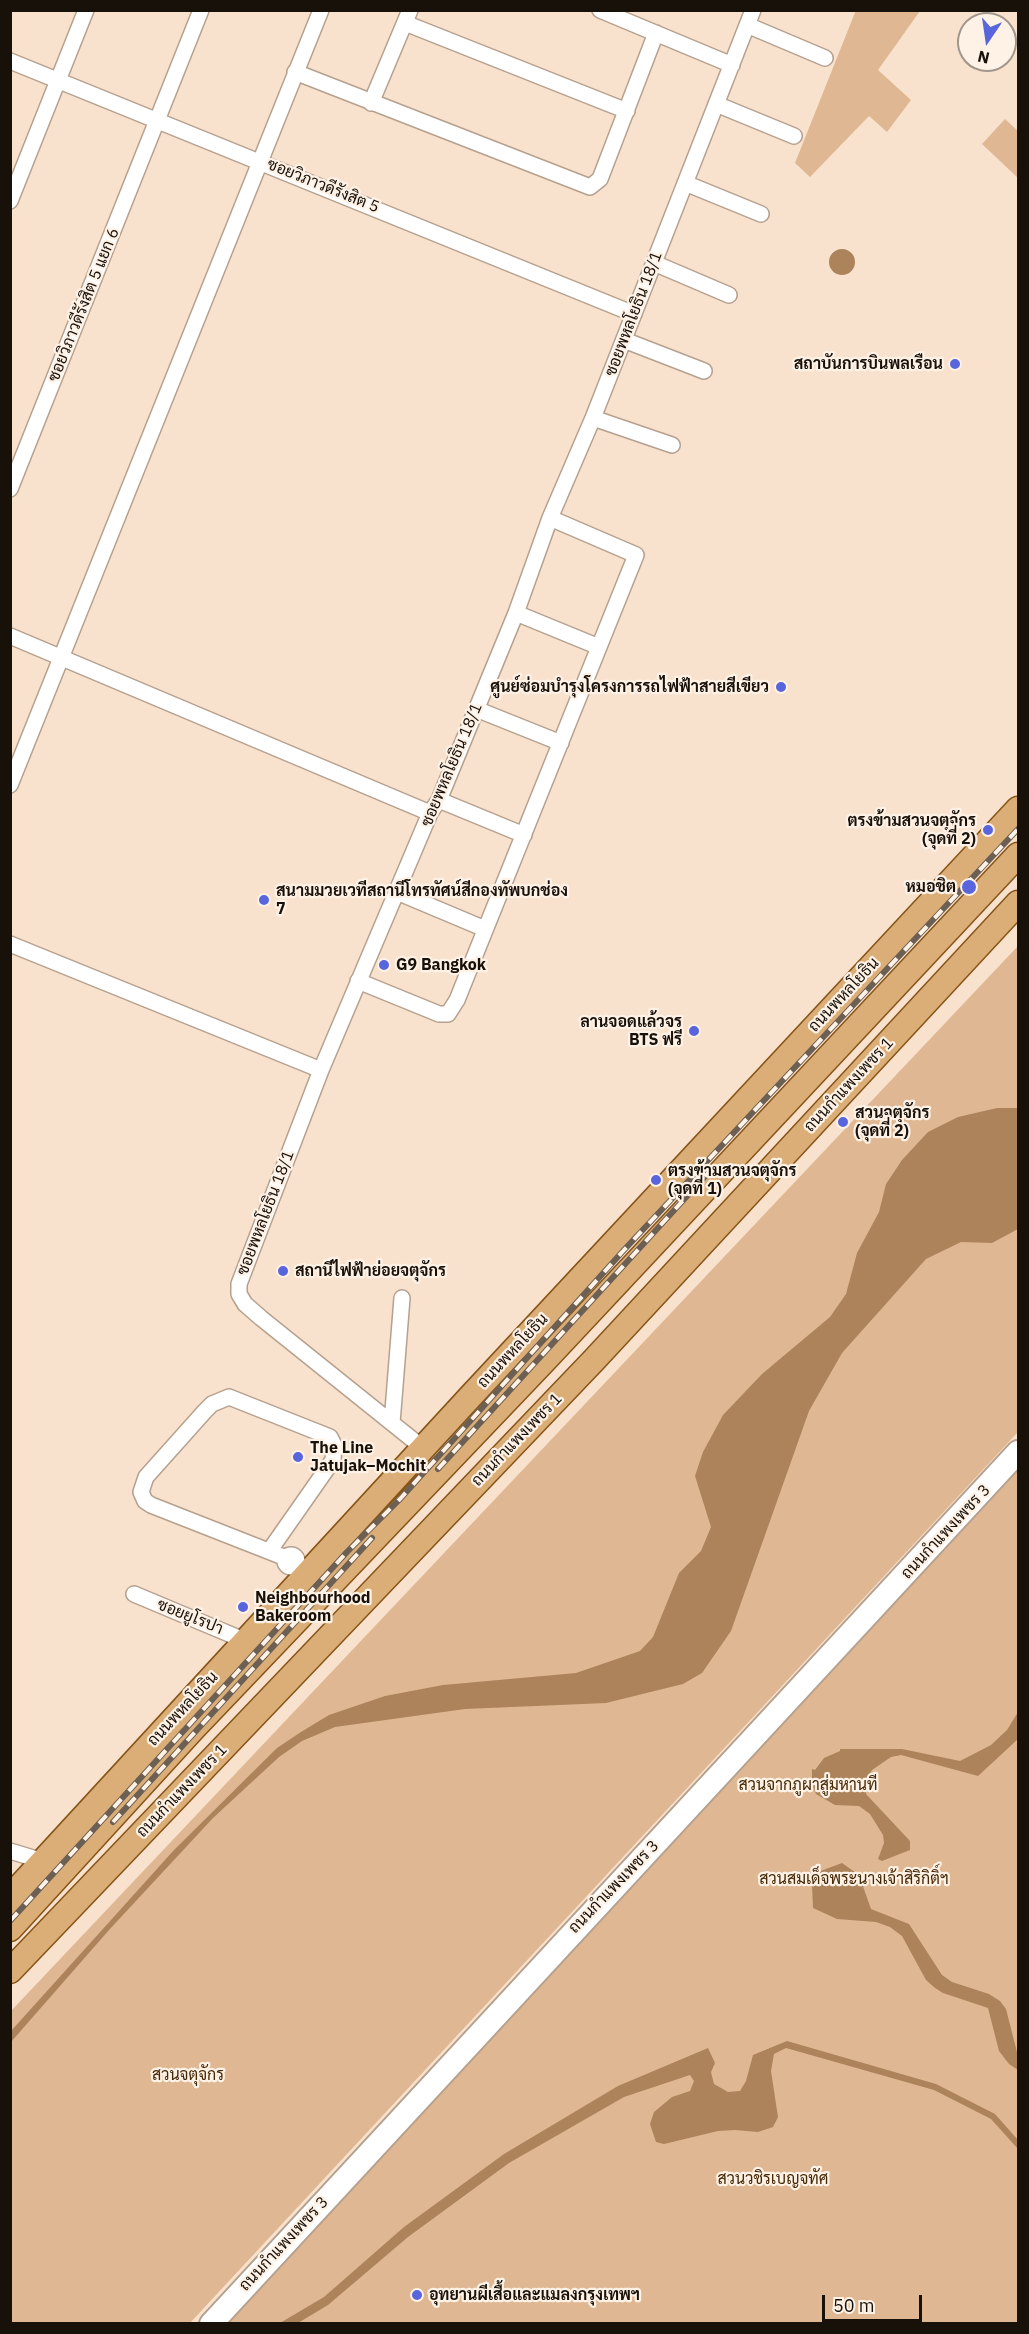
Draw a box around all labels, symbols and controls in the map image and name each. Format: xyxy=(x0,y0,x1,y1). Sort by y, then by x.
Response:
north arrow xyxy=(957,12,1017,72)
text: N xyxy=(976,47,991,69)
street label: ซอยวิภาวดีรังสิต 5 xyxy=(264,155,382,217)
street label: ซอยวิภาวดีรังสิต 5 แยก 6 xyxy=(44,225,124,385)
street label: ซอยพหลโยธิน 18/1 xyxy=(601,249,667,379)
place label: สถาบันการบินพลเรือน xyxy=(794,354,943,374)
marker: สถาบันการบินพลเรือน xyxy=(948,357,962,371)
place label: ศูนย์ซ่อมบำรุงโครงการรถไฟฟ้าสายสีเขียว xyxy=(490,677,769,697)
marker: ศูนย์ซ่อมบำรุงโครงการรถไฟฟ้าสายสีเขียว xyxy=(774,680,788,694)
street label: ซอยพหลโยธิน 18/1 xyxy=(417,700,487,830)
place label: ตรงข้ามสวนจตุจักร (จุดที่ 2) xyxy=(848,811,976,849)
marker: ตรงข้ามสวนจตุจักร (จุดที่ 2) xyxy=(981,823,995,837)
place label: หมอชิต xyxy=(906,877,956,897)
marker: หมอชิต xyxy=(960,878,978,896)
place label: สนามมวยเวทีสถานีโทรทัศน์สีกองทัพบกช่อง 7 xyxy=(276,881,568,919)
marker: สนามมวยเวทีสถานีโทรทัศน์สีกองทัพบกช่อง 7 xyxy=(257,893,271,907)
street label: ถนนพหลโยธิน xyxy=(805,954,883,1036)
place label: G9 Bangkok xyxy=(396,955,486,975)
marker: G9 Bangkok xyxy=(377,958,391,972)
place label: ลานจอดแล้วจร BTS ฟรี xyxy=(580,1012,682,1050)
marker: ลานจอดแล้วจร BTS ฟรี xyxy=(687,1024,701,1038)
street label: ถนนกำแพงเพชร 1 xyxy=(800,1034,898,1136)
place label: สวนจตุจักร (จุดที่ 2) xyxy=(855,1103,929,1141)
marker: สวนจตุจักร (จุดที่ 2) xyxy=(836,1115,850,1129)
street label: ซอยพหลโยธิน 18/1 xyxy=(233,1148,299,1278)
place label: ตรงข้ามสวนจตุจักร (จุดที่ 1) xyxy=(668,1161,796,1199)
marker: ตรงข้ามสวนจตุจักร (จุดที่ 1) xyxy=(649,1173,663,1187)
place label: สถานีไฟฟ้าย่อยจตุจักร xyxy=(295,1261,446,1281)
marker: สถานีไฟฟ้าย่อยจตุจักร xyxy=(276,1264,290,1278)
street label: ถนนพหลโยธิน xyxy=(474,1310,552,1392)
street label: ถนนกำแพงเพชร 1 xyxy=(468,1389,566,1491)
place label: The Line Jatujak–Mochit xyxy=(310,1438,426,1476)
marker: The Line Jatujak–Mochit xyxy=(291,1450,305,1464)
street label: ถนนกำแพงเพชร 3 xyxy=(897,1481,995,1583)
place label: Neighbourhood Bakeroom xyxy=(255,1588,371,1626)
street label: ซอยยูโรปา xyxy=(154,1595,226,1639)
marker: Neighbourhood Bakeroom xyxy=(236,1600,250,1614)
street label: ถนนพหลโยธิน xyxy=(144,1668,222,1750)
street label: ถนนกำแพงเพชร 1 xyxy=(133,1740,231,1842)
park label: สวนจากภูผาสู่มหานที xyxy=(739,1775,877,1795)
street label: ถนนกำแพงเพชร 3 xyxy=(565,1836,663,1938)
park label: สวนสมเด็จพระนางเจ้าสิริกิติ์ฯ xyxy=(759,1869,949,1889)
park label: สวนจตุจักร xyxy=(152,2065,224,2085)
park label: สวนวชิรเบญจทัศ xyxy=(718,2169,828,2189)
street label: ถนนกำแพงเพชร 3 xyxy=(235,2193,333,2295)
scale bar xyxy=(825,2283,926,2321)
place label: อุทยานผีเสื้อและแมลงกรุงเทพฯ xyxy=(429,2285,640,2305)
marker: อุทยานผีเสื้อและแมลงกรุงเทพฯ xyxy=(410,2288,424,2302)
text: 50 m xyxy=(833,2294,875,2317)

